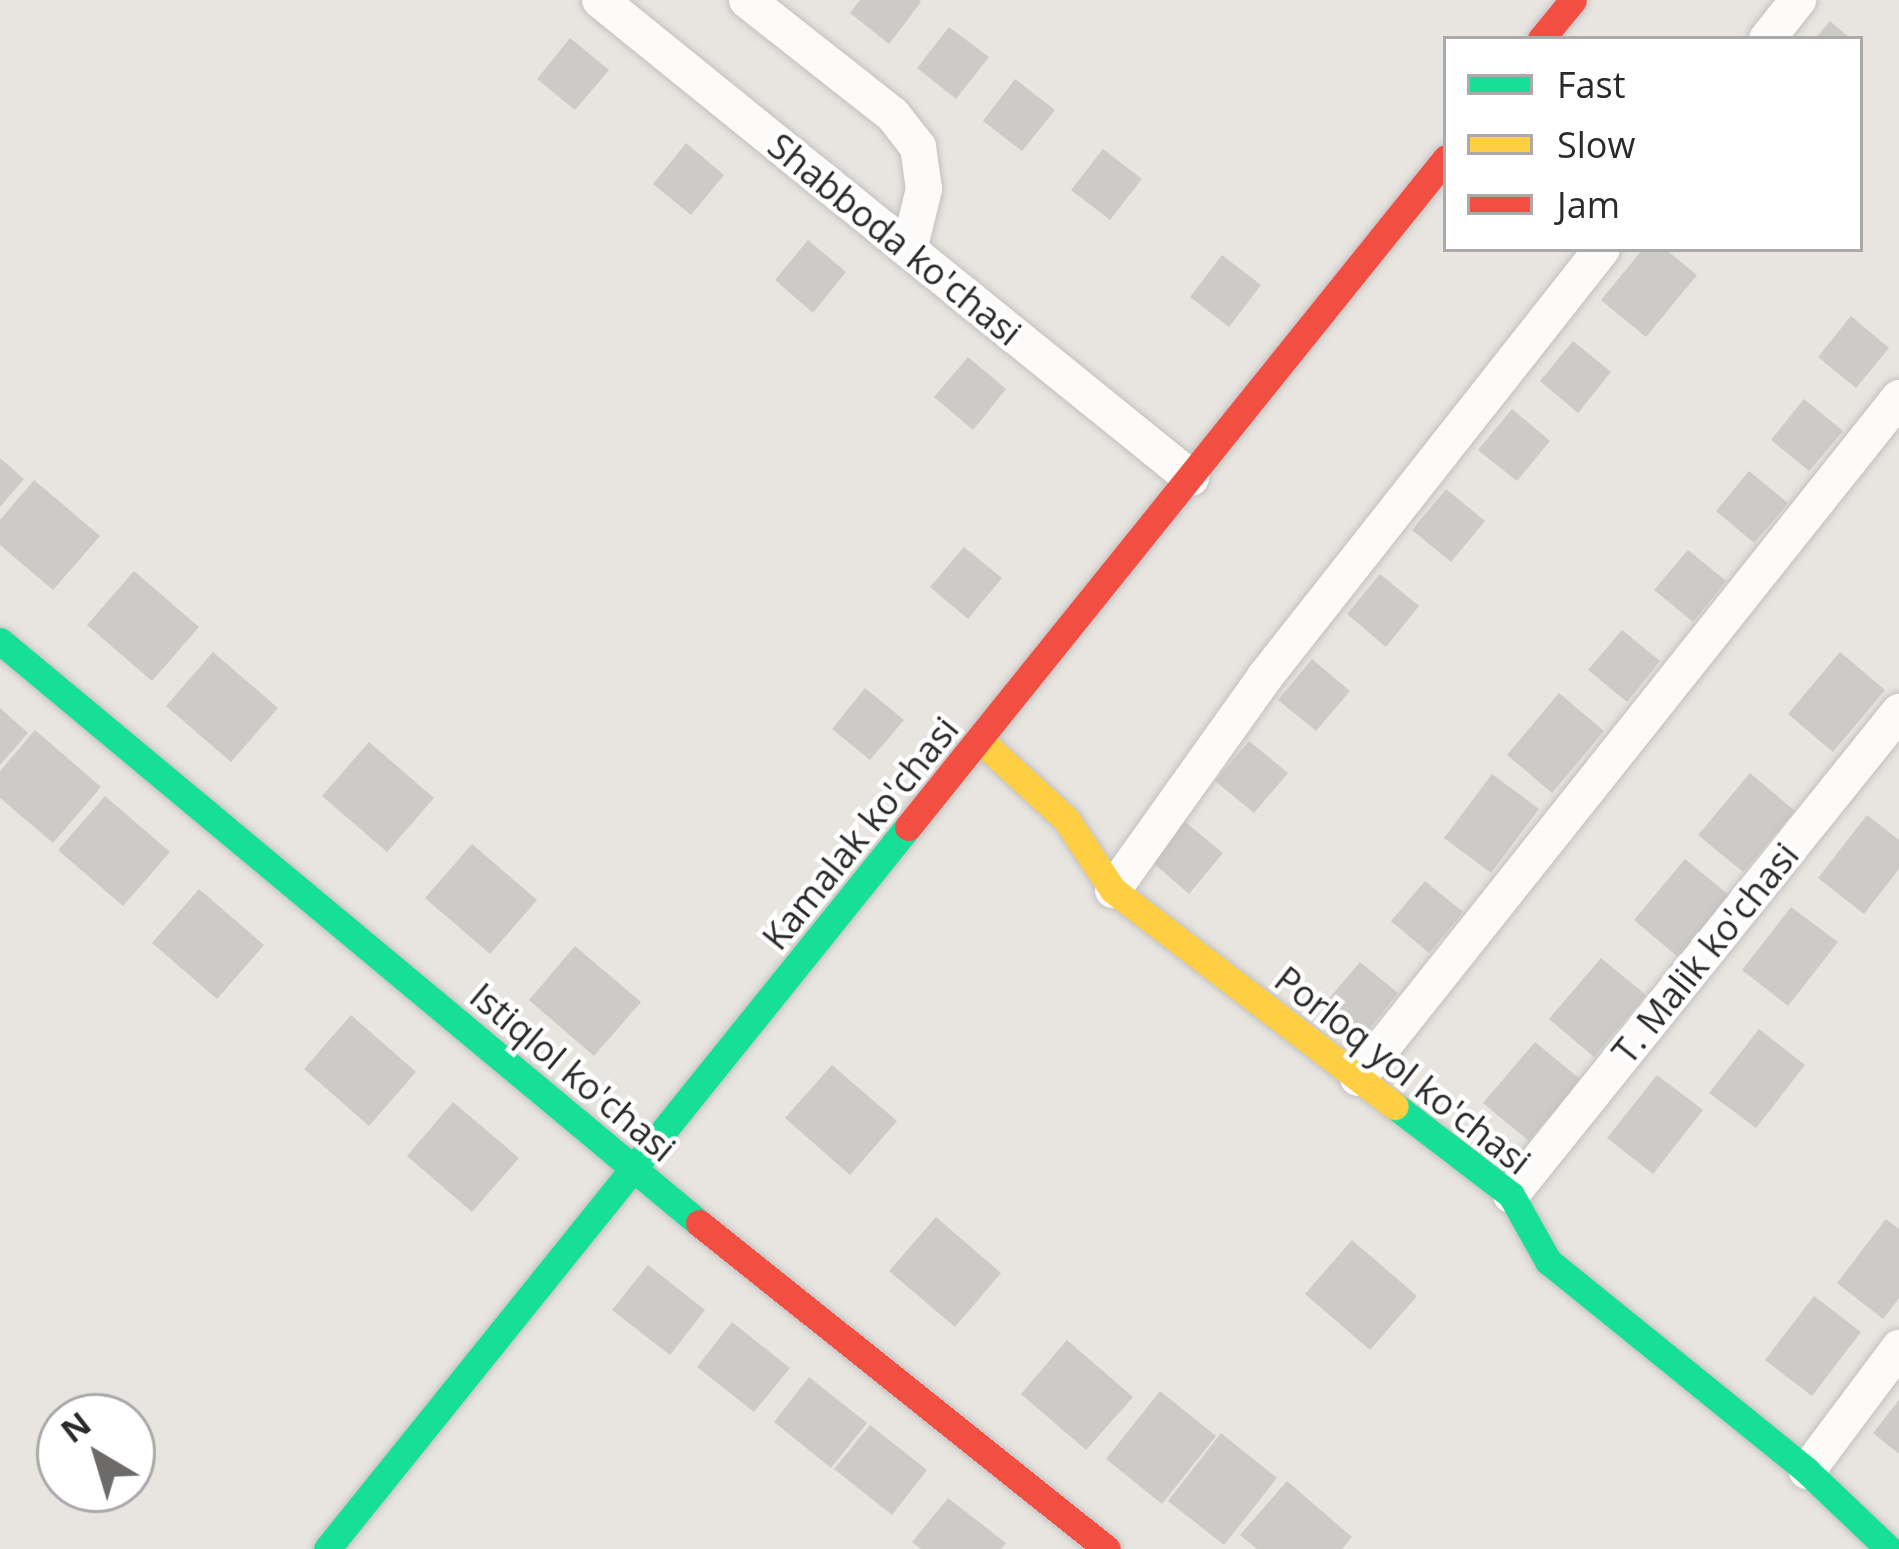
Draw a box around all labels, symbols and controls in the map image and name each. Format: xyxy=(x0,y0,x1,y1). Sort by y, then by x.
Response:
legend xyxy=(1443,36,1863,252)
text: Fast xyxy=(1557,60,1626,109)
text: Slow xyxy=(1557,120,1635,169)
street label: Shabboda ko'chasi xyxy=(760,124,1030,354)
text: Jam xyxy=(1557,180,1620,229)
street label: Kamalak ko'chasi xyxy=(753,708,967,958)
street label: T. Malik ko'chasi xyxy=(1603,834,1807,1072)
street label: Porloq yol ko'chasi xyxy=(1267,957,1539,1183)
street label: Istiqlol ko'chasi xyxy=(462,974,684,1170)
north arrow xyxy=(36,1393,156,1513)
text: N xyxy=(51,1401,100,1453)

